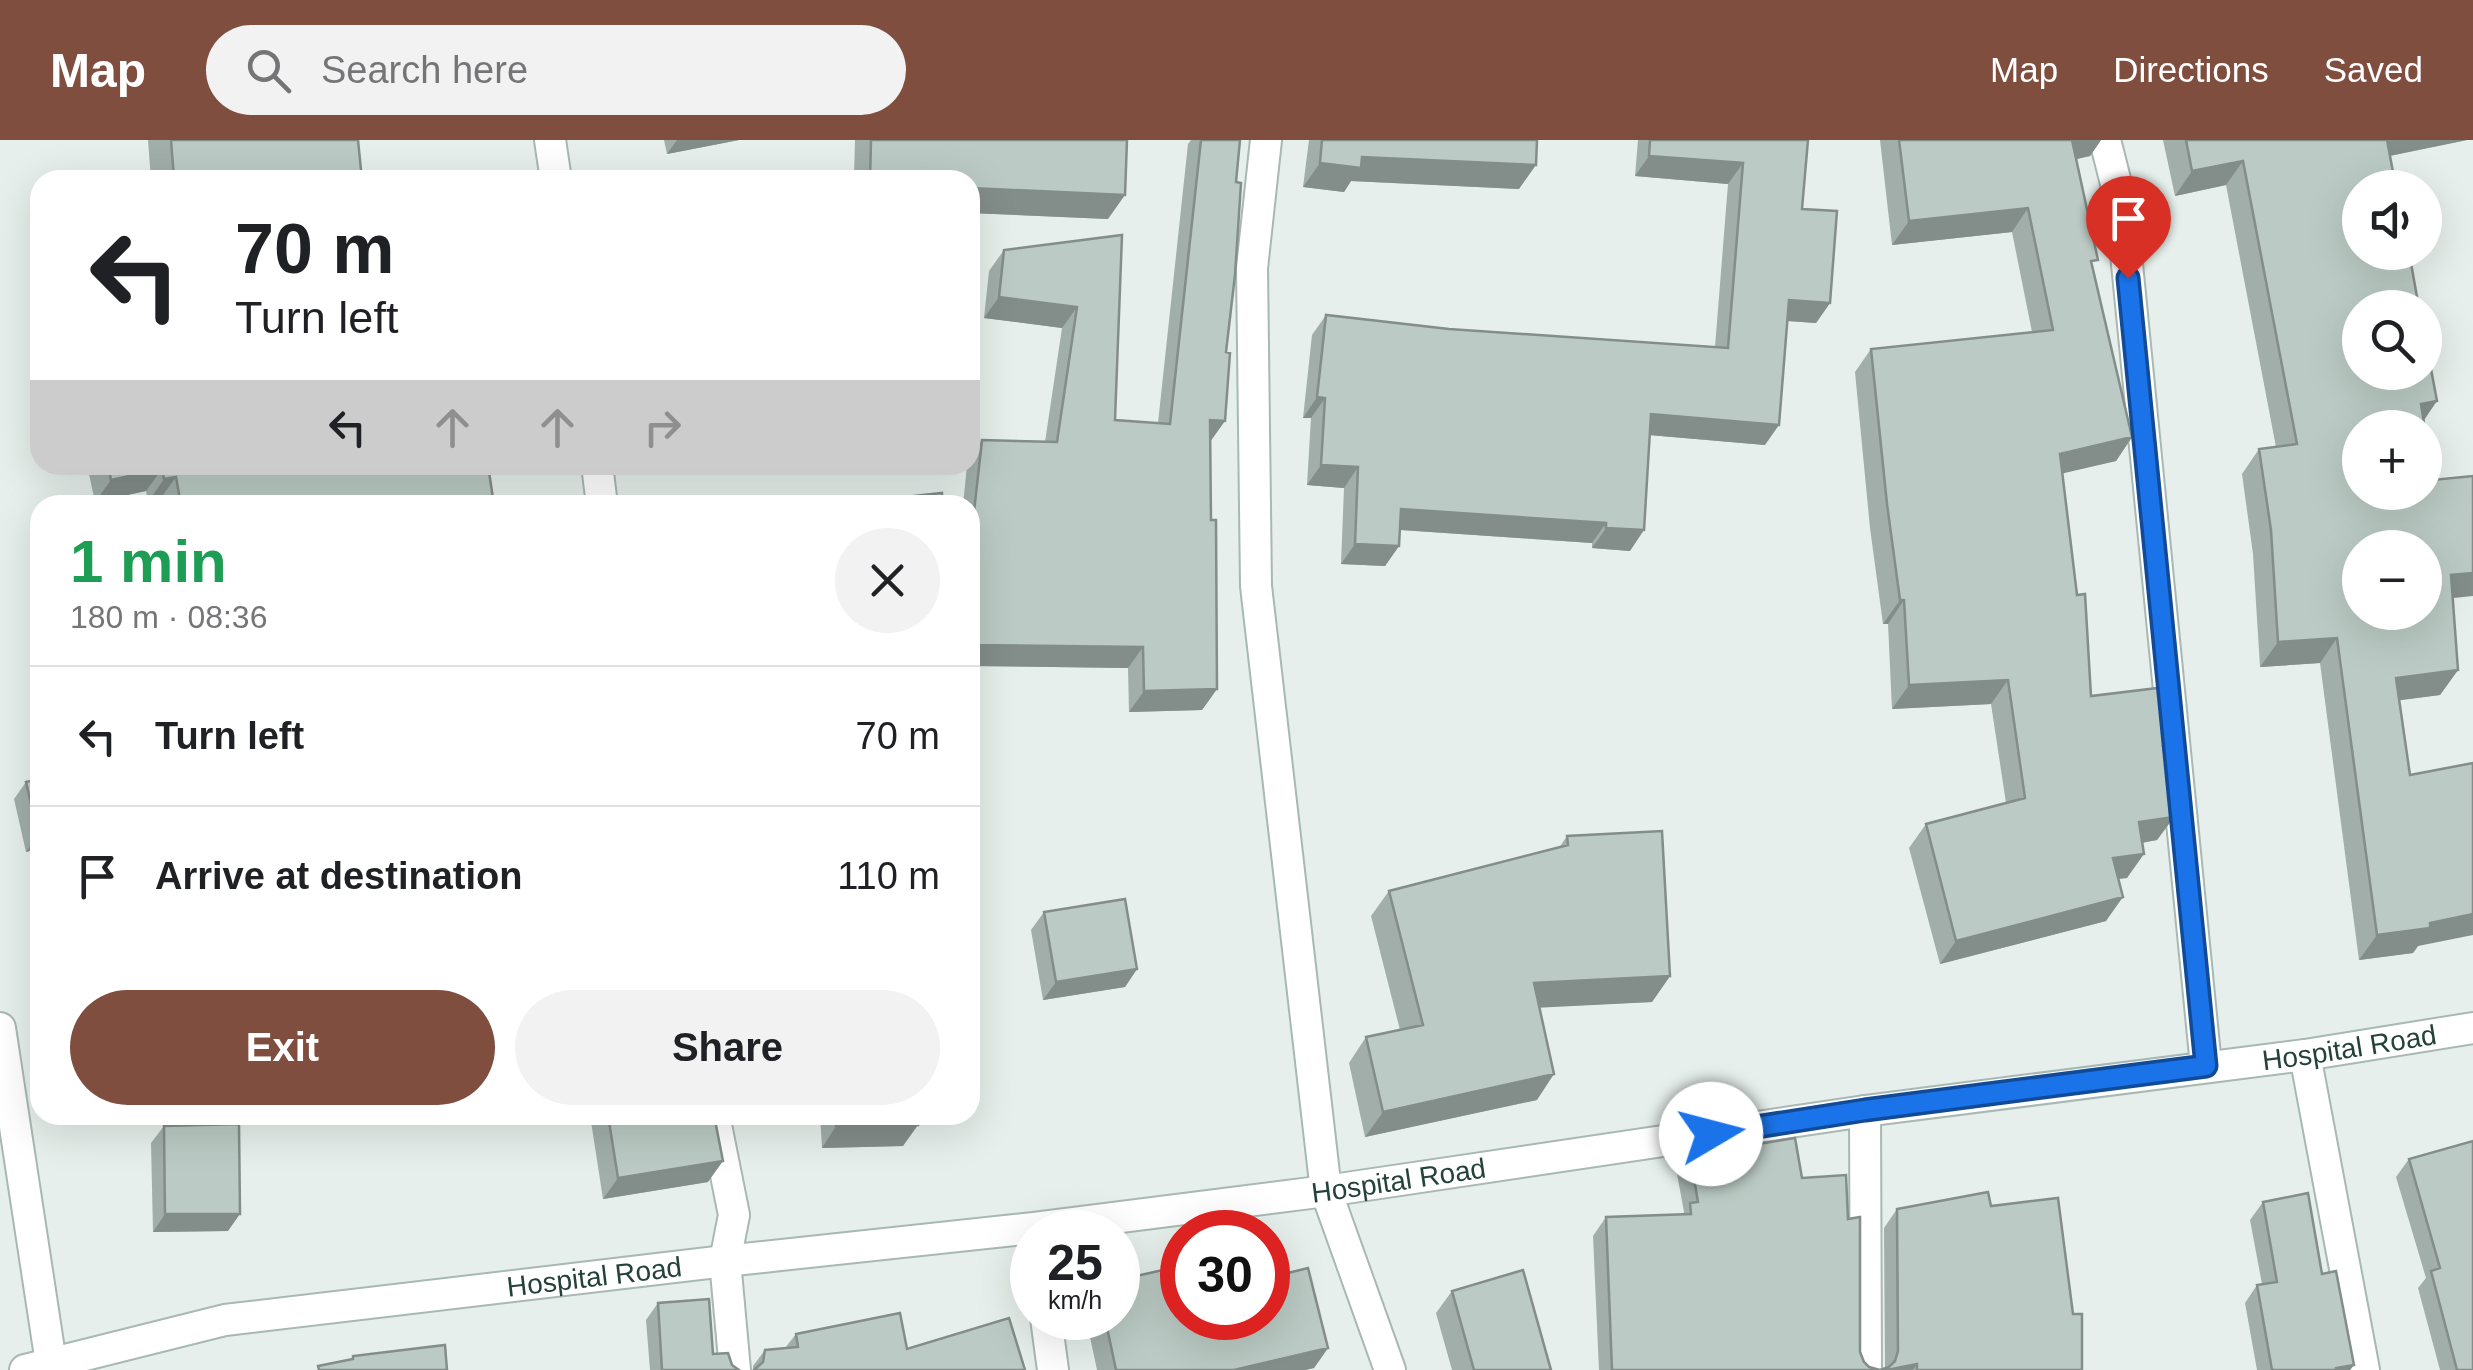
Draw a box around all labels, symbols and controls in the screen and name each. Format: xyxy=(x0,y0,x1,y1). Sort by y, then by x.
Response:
search box xyxy=(206,25,906,115)
icon: search xyxy=(241,43,296,98)
text: Map xyxy=(50,44,146,97)
text: Search here xyxy=(321,49,528,91)
text: Map xyxy=(1990,50,2058,89)
text: Directions xyxy=(2113,50,2269,89)
text: Saved xyxy=(2324,50,2423,89)
map controls xyxy=(2342,170,2442,630)
button: sound xyxy=(2342,170,2442,270)
pin xyxy=(2086,176,2171,279)
icon: arrive xyxy=(2101,191,2156,246)
icon: left xyxy=(70,210,200,340)
text: 70 m xyxy=(235,210,395,288)
button: search xyxy=(2342,290,2442,390)
text: Turn left xyxy=(235,292,398,343)
icon: left xyxy=(320,400,375,455)
icon: ahead xyxy=(425,400,480,455)
icon: ahead xyxy=(530,400,585,455)
icon: right xyxy=(635,400,690,455)
button: + xyxy=(2342,410,2442,510)
text: 1 min xyxy=(70,528,227,595)
button: close xyxy=(835,528,940,633)
button: − xyxy=(2342,530,2442,630)
text: 180 m · 08:36 xyxy=(70,599,267,635)
icon: left xyxy=(70,709,125,764)
text: Turn left xyxy=(155,715,304,757)
text: 70 m xyxy=(856,715,940,757)
icon: arrive xyxy=(70,849,125,904)
text: Arrive at destination xyxy=(155,855,522,897)
text: 110 m xyxy=(837,855,940,897)
button: Exit xyxy=(70,990,495,1105)
button: Share xyxy=(515,990,940,1105)
street label: Hospital Road xyxy=(2260,1019,2439,1076)
position arrow xyxy=(1659,1082,1763,1186)
street label: Hospital Road xyxy=(1309,1152,1488,1208)
speed limit sign: 30 xyxy=(1160,1210,1290,1340)
text: 25 xyxy=(1047,1235,1103,1291)
street label: Hospital Road xyxy=(505,1251,683,1302)
text: km/h xyxy=(1048,1286,1102,1314)

